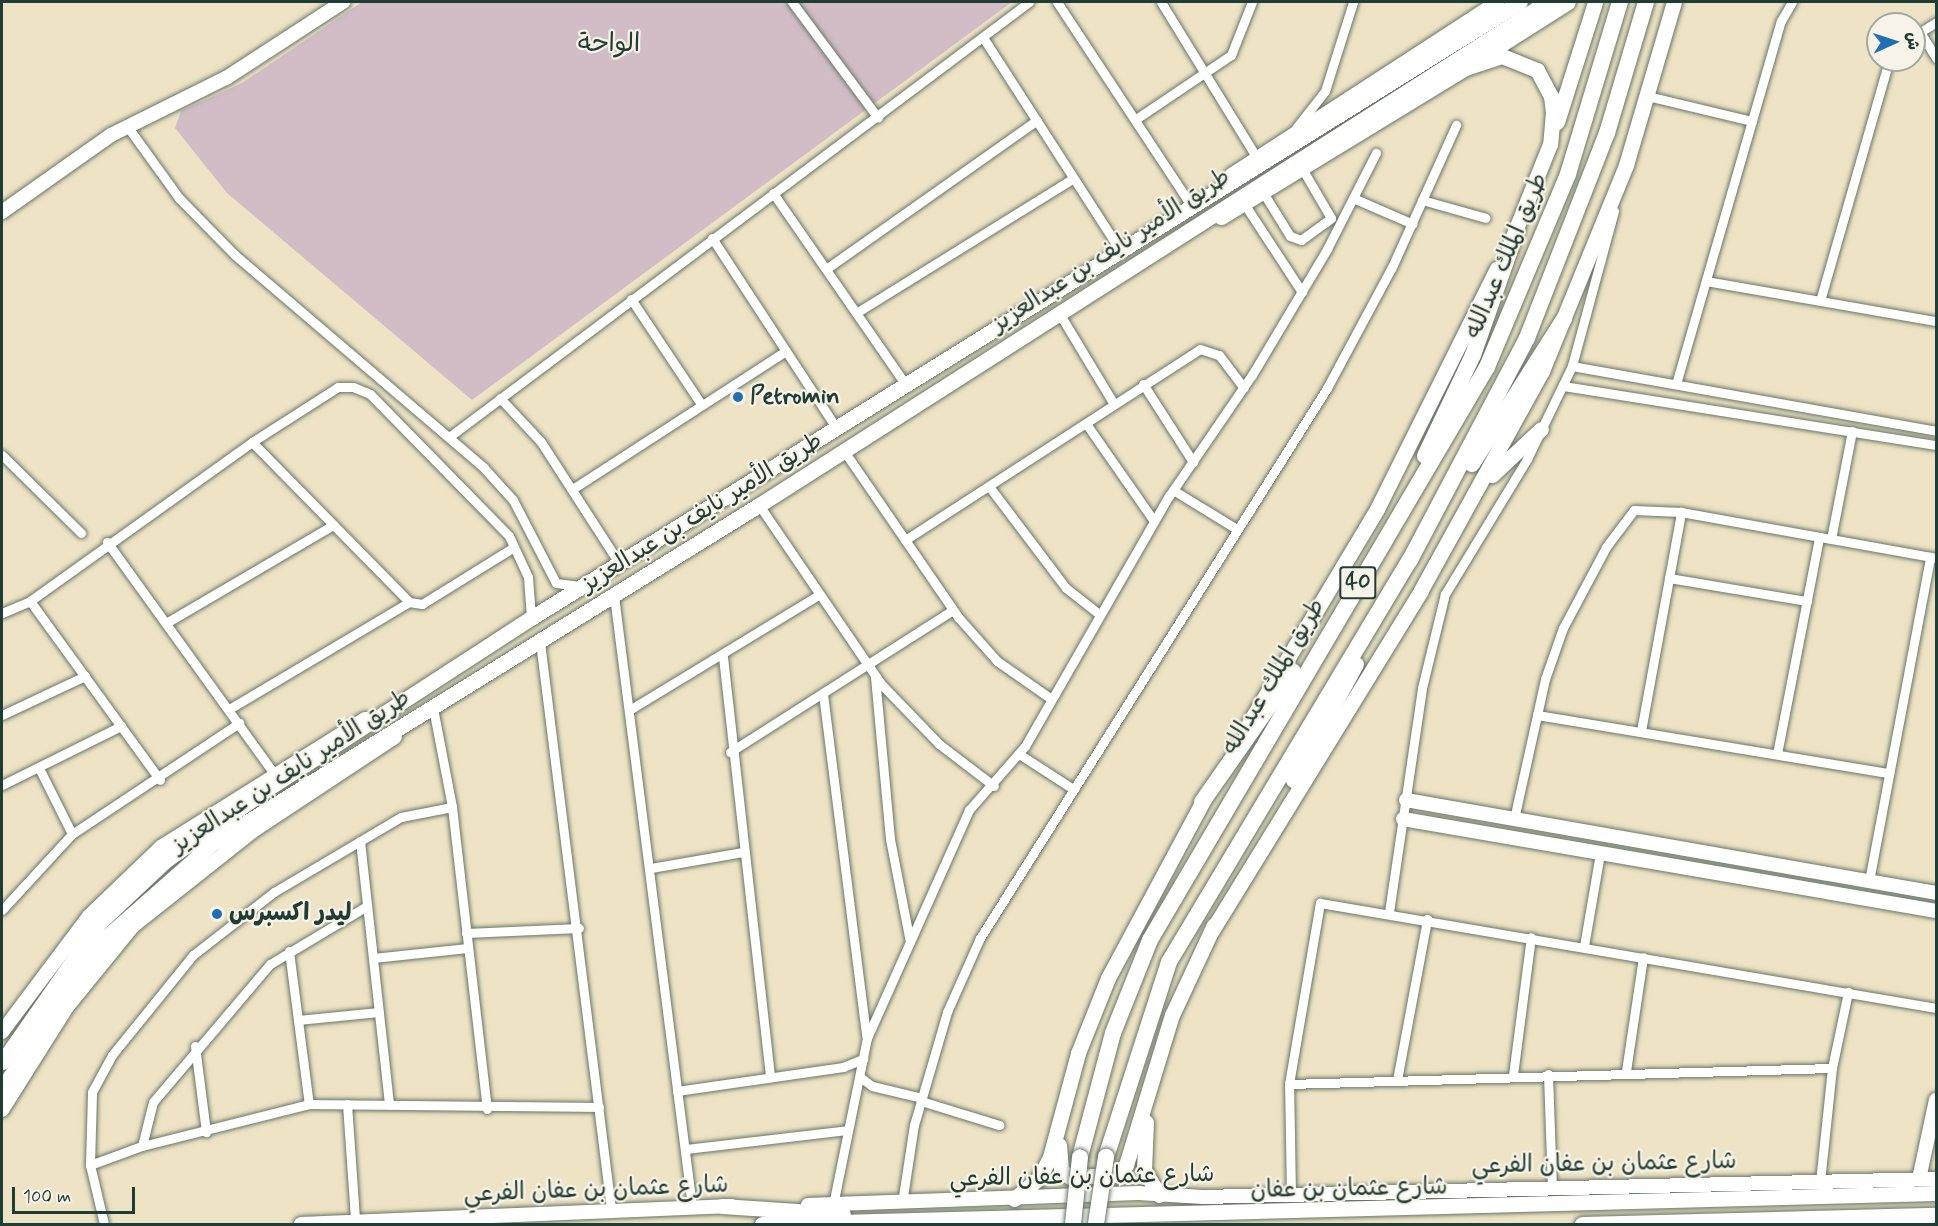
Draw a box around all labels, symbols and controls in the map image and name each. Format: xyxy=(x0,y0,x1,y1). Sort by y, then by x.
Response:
north arrow xyxy=(1866,12,1926,72)
district label: الواحة xyxy=(578,29,640,61)
text: ش xyxy=(1902,32,1923,50)
street label: طريق الأمير نايف بن عبدالعزيز xyxy=(986,163,1236,339)
street label: طريق الملك عبدالله xyxy=(1459,169,1555,343)
place label: Petromin xyxy=(750,383,840,411)
marker: Petromin xyxy=(731,390,745,404)
street label: طريق الأمير نايف بن عبدالعزيز xyxy=(576,427,828,599)
road number: 40 xyxy=(1338,564,1378,602)
street label: طريق الملك عبدالله xyxy=(1216,594,1332,760)
street label: طريق الأمير نايف بن عبدالعزيز xyxy=(166,684,416,860)
place label: ليدر اكسبرس xyxy=(229,900,351,928)
marker: ليدر اكسبرس xyxy=(210,907,224,921)
street label: شارع عثمان بن عفان الفرعي xyxy=(1471,1147,1737,1181)
street label: شارع عثمان بن عفان الفرعي xyxy=(949,1160,1215,1194)
street label: شارع عثمان بن عفان الفرعي xyxy=(463,1171,729,1209)
street label: شارع عثمان بن عفان xyxy=(1250,1173,1448,1205)
scale bar xyxy=(15,1175,138,1213)
text: 100 m xyxy=(23,1185,71,1209)

